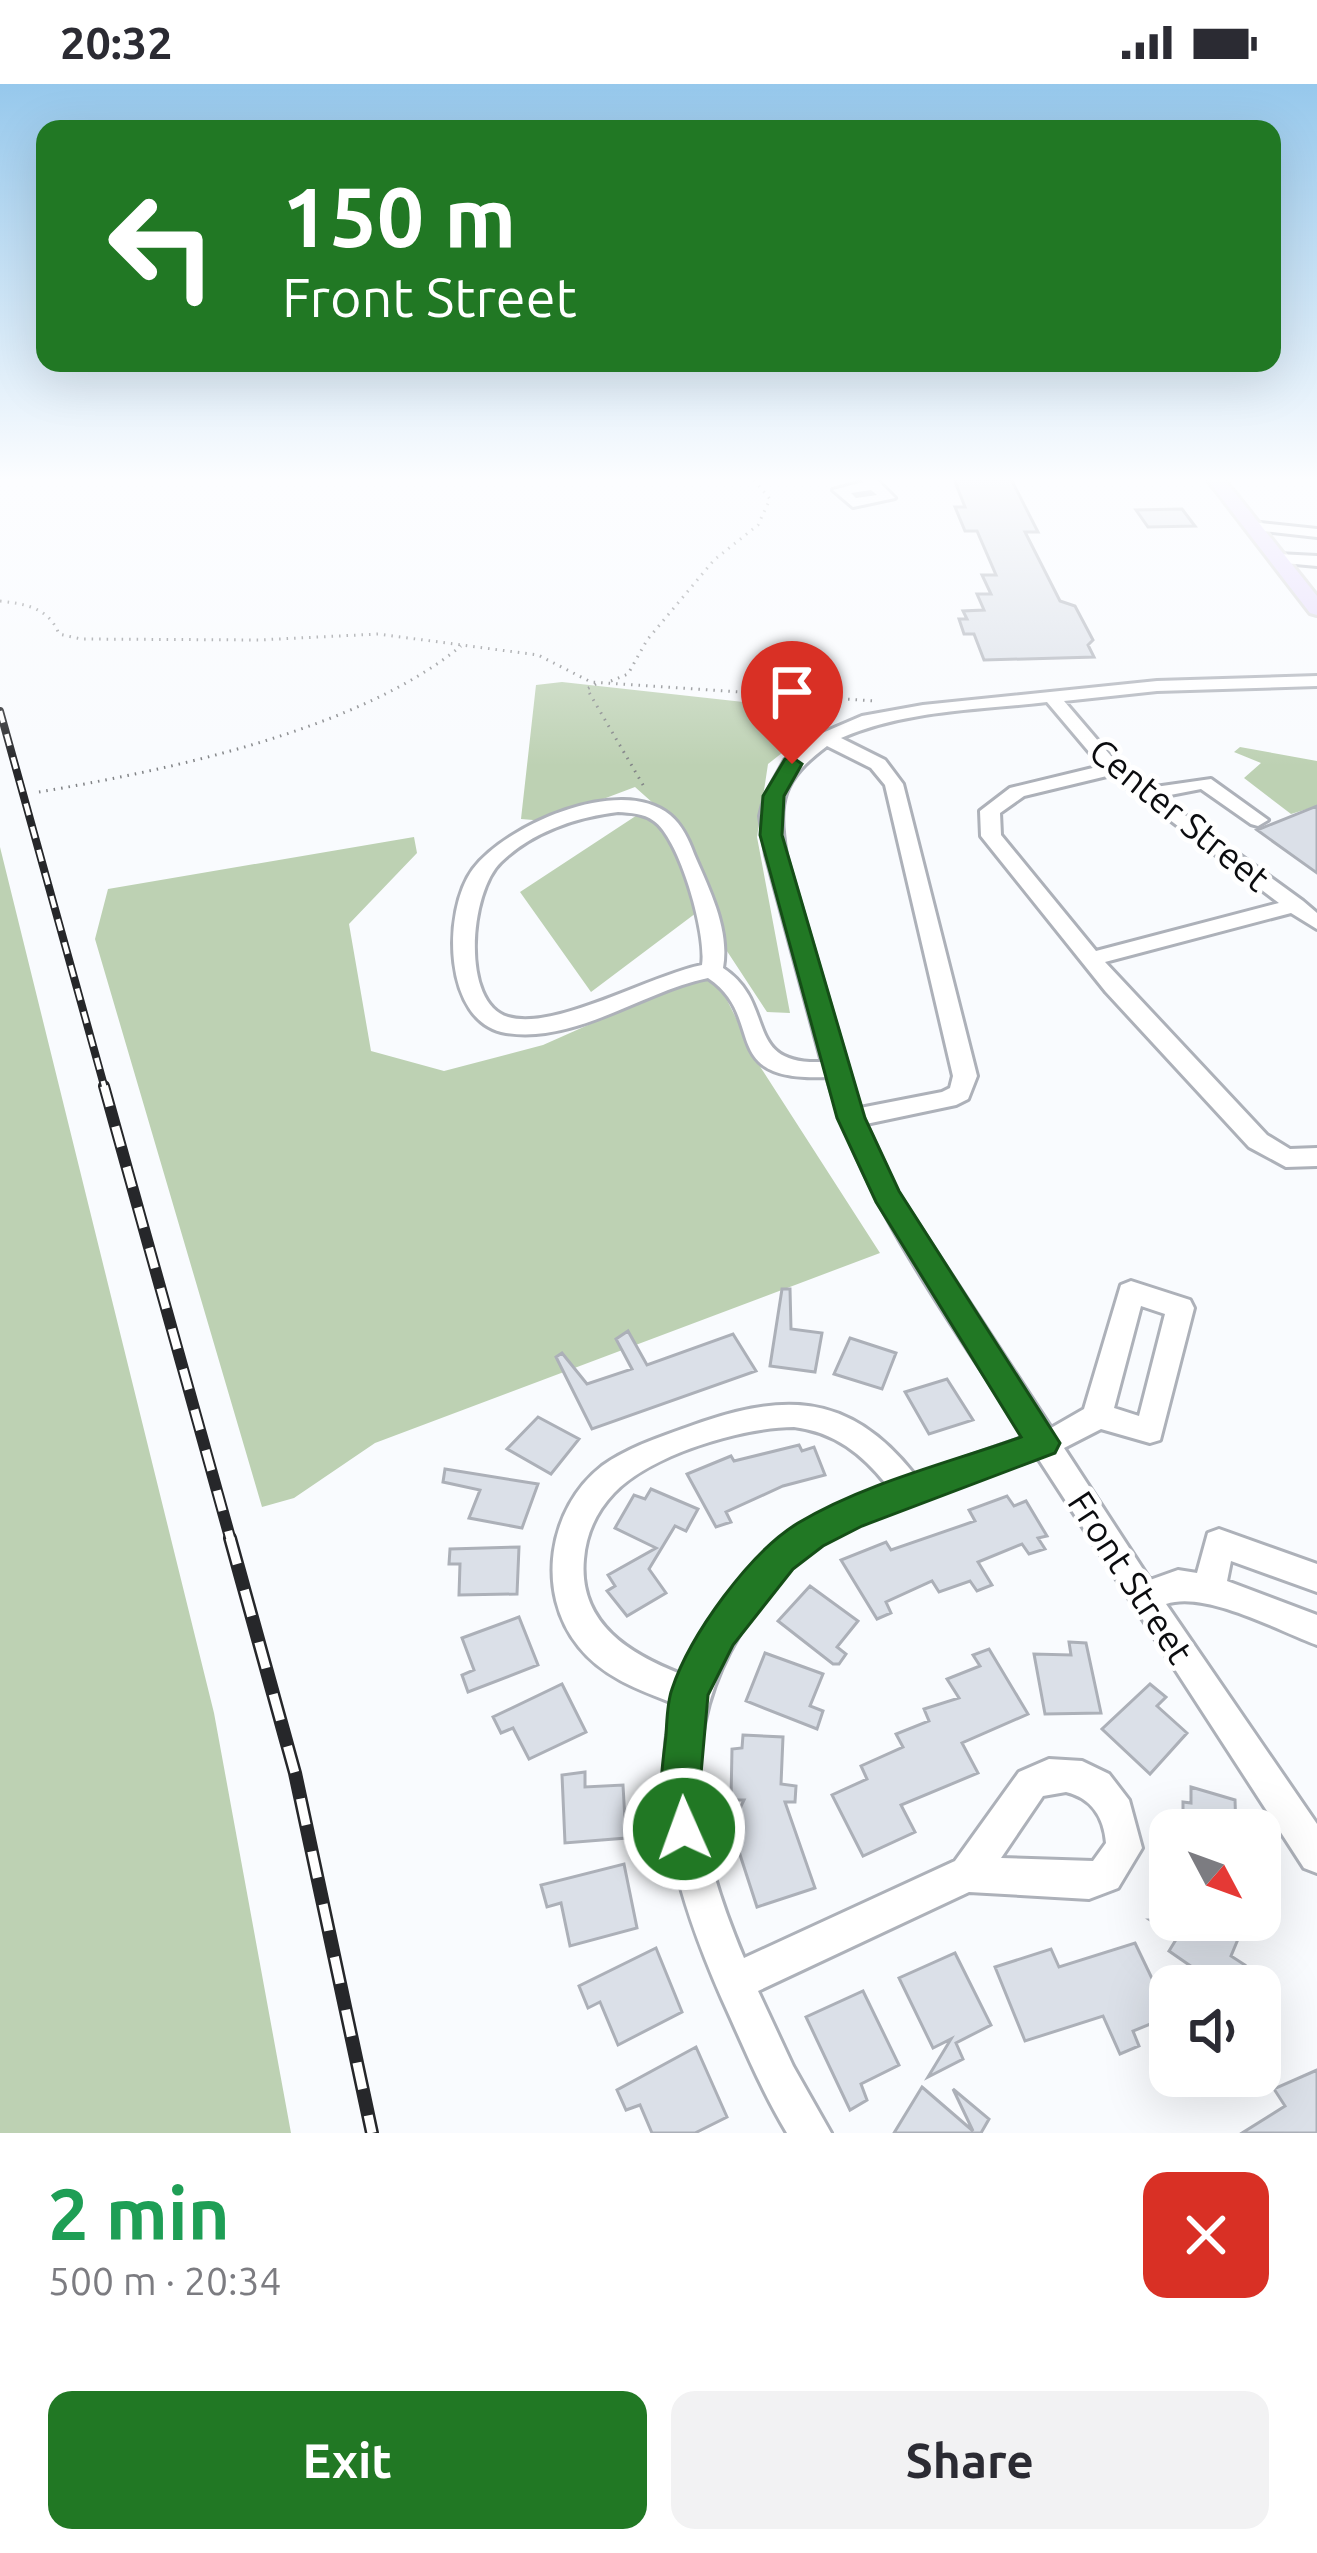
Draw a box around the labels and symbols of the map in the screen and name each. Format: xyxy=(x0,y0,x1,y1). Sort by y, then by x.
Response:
pin xyxy=(741,641,843,764)
street label: Center Street xyxy=(1082,729,1278,899)
street label: Front Street xyxy=(1060,1483,1202,1671)
position arrow xyxy=(621,1766,747,1892)
north arrow xyxy=(1149,1809,1281,1941)

